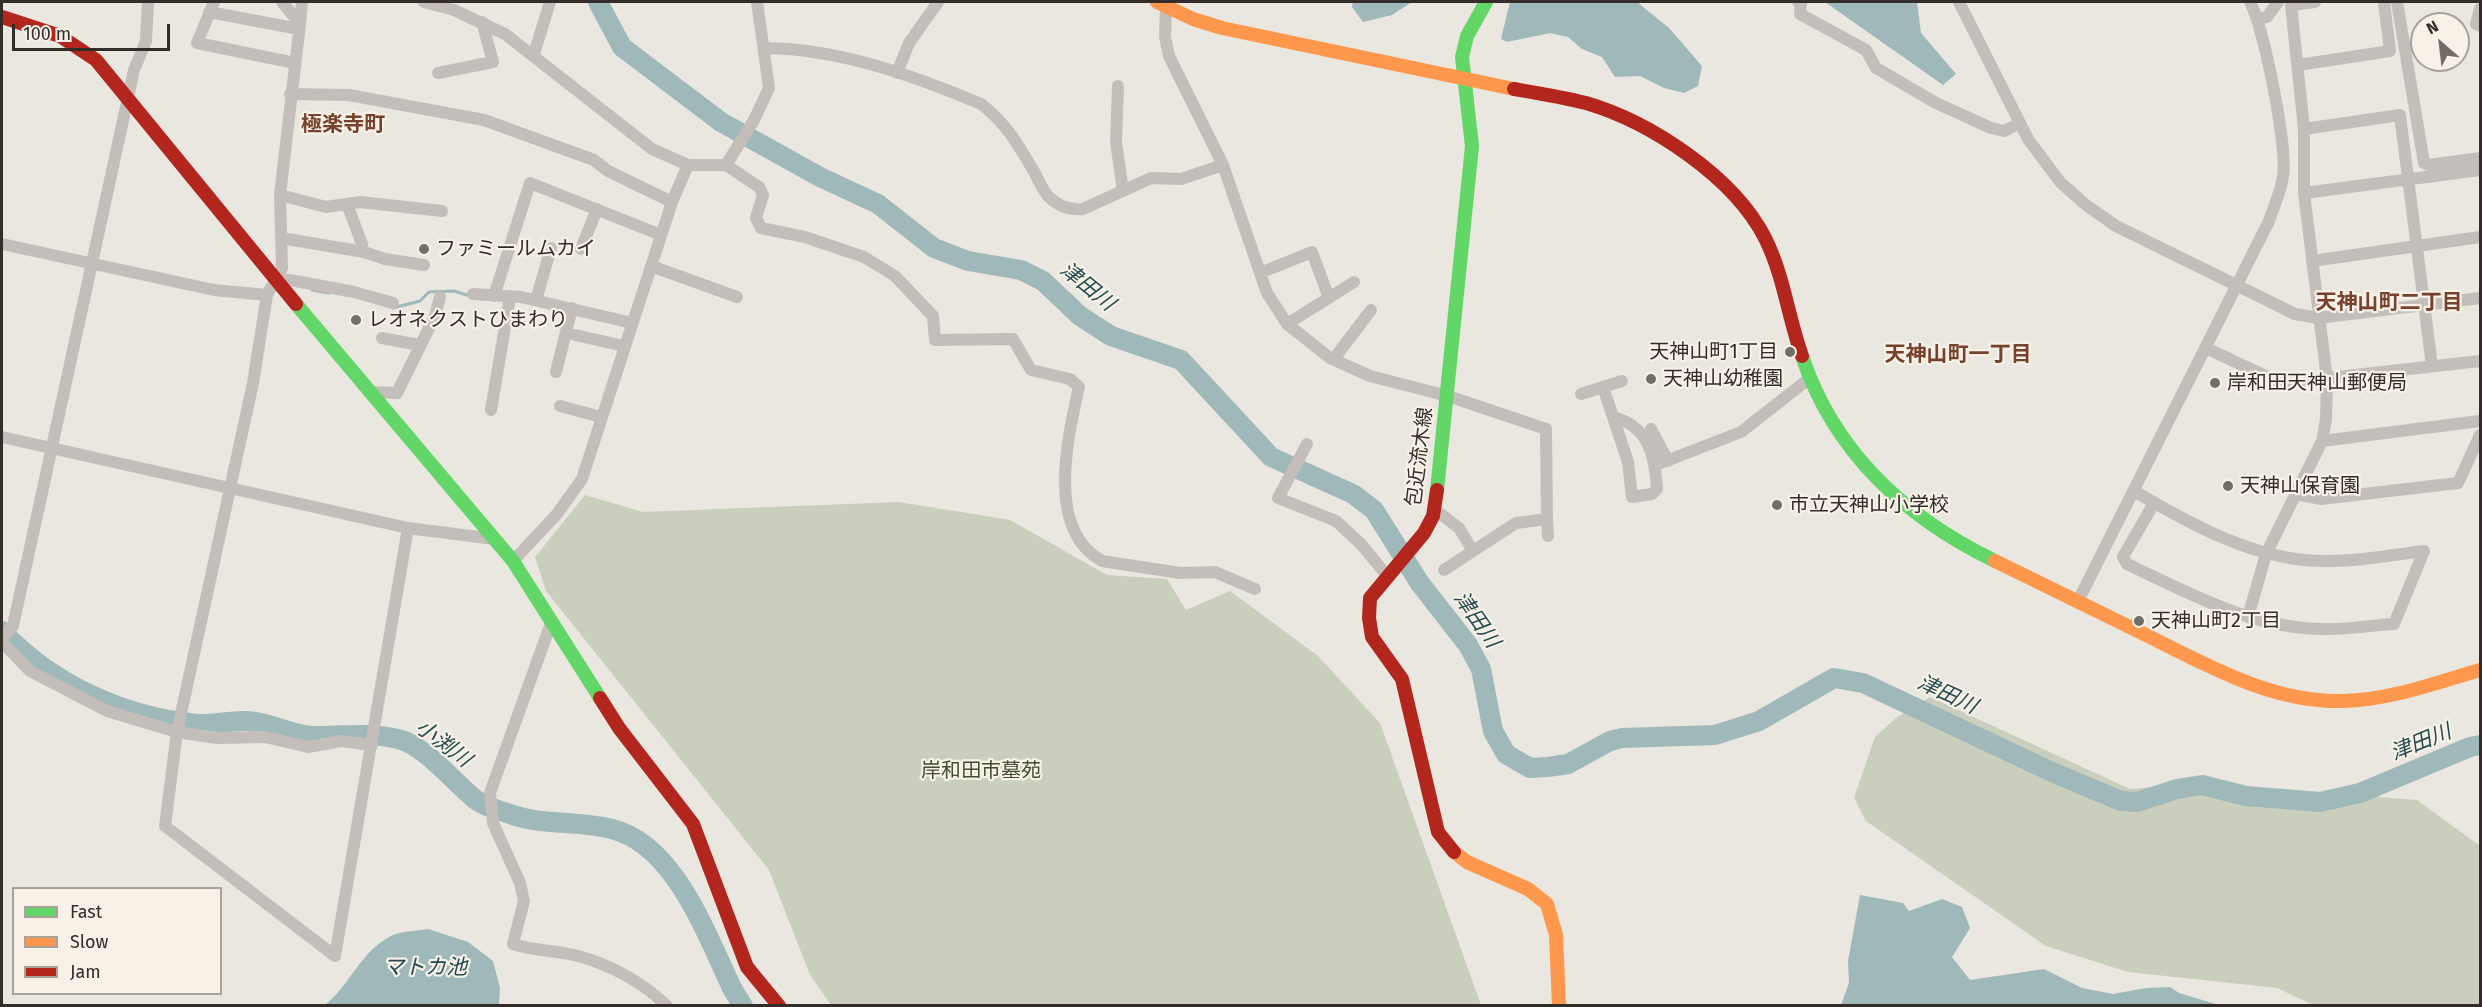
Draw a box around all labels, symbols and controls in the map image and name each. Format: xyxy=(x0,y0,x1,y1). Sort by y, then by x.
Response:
scale bar xyxy=(15,12,172,50)
north arrow xyxy=(2410,12,2470,72)
text: N xyxy=(2423,17,2441,38)
text: 100 m xyxy=(23,23,71,45)
district label: 極楽寺町 xyxy=(301,112,385,138)
place label: ファミールムカイ xyxy=(436,237,596,261)
marker: ファミールムカイ xyxy=(417,242,431,256)
water label: 津田川 xyxy=(1055,257,1119,317)
district label: 天神山町二丁目 xyxy=(2316,290,2462,316)
place label: レオネクストひまわり xyxy=(368,308,568,332)
marker: レオネクストひまわり xyxy=(349,313,363,327)
place label: 天神山町1丁目 xyxy=(1649,340,1778,364)
district label: 天神山町一丁目 xyxy=(1885,342,2031,368)
marker: 天神山町1丁目 xyxy=(1783,345,1797,359)
place label: 天神山幼稚園 xyxy=(1663,367,1783,391)
place label: 岸和田天神山郵便局 xyxy=(2227,371,2407,395)
marker: 天神山幼稚園 xyxy=(1644,372,1658,386)
marker: 岸和田天神山郵便局 xyxy=(2208,376,2222,390)
street label: 包近流木線 xyxy=(1402,406,1438,508)
place label: 天神山保育園 xyxy=(2240,474,2360,498)
marker: 天神山保育園 xyxy=(2221,479,2235,493)
place label: 市立天神山小学校 xyxy=(1789,493,1949,517)
marker: 市立天神山小学校 xyxy=(1770,498,1784,512)
water label: 津田川 xyxy=(1448,587,1504,653)
place label: 天神山町2丁目 xyxy=(2151,609,2281,633)
marker: 天神山町2丁目 xyxy=(2132,614,2146,628)
water label: 津田川 xyxy=(1913,670,1981,720)
water label: 小渕川 xyxy=(410,715,476,773)
water label: 津田川 xyxy=(2387,720,2455,766)
park label: 岸和田市墓苑 xyxy=(921,759,1041,783)
legend xyxy=(12,887,222,995)
text: Fast xyxy=(70,901,102,923)
text: Slow xyxy=(70,931,108,953)
water label: マトカ池 xyxy=(383,955,467,981)
text: Jam xyxy=(70,961,101,983)

